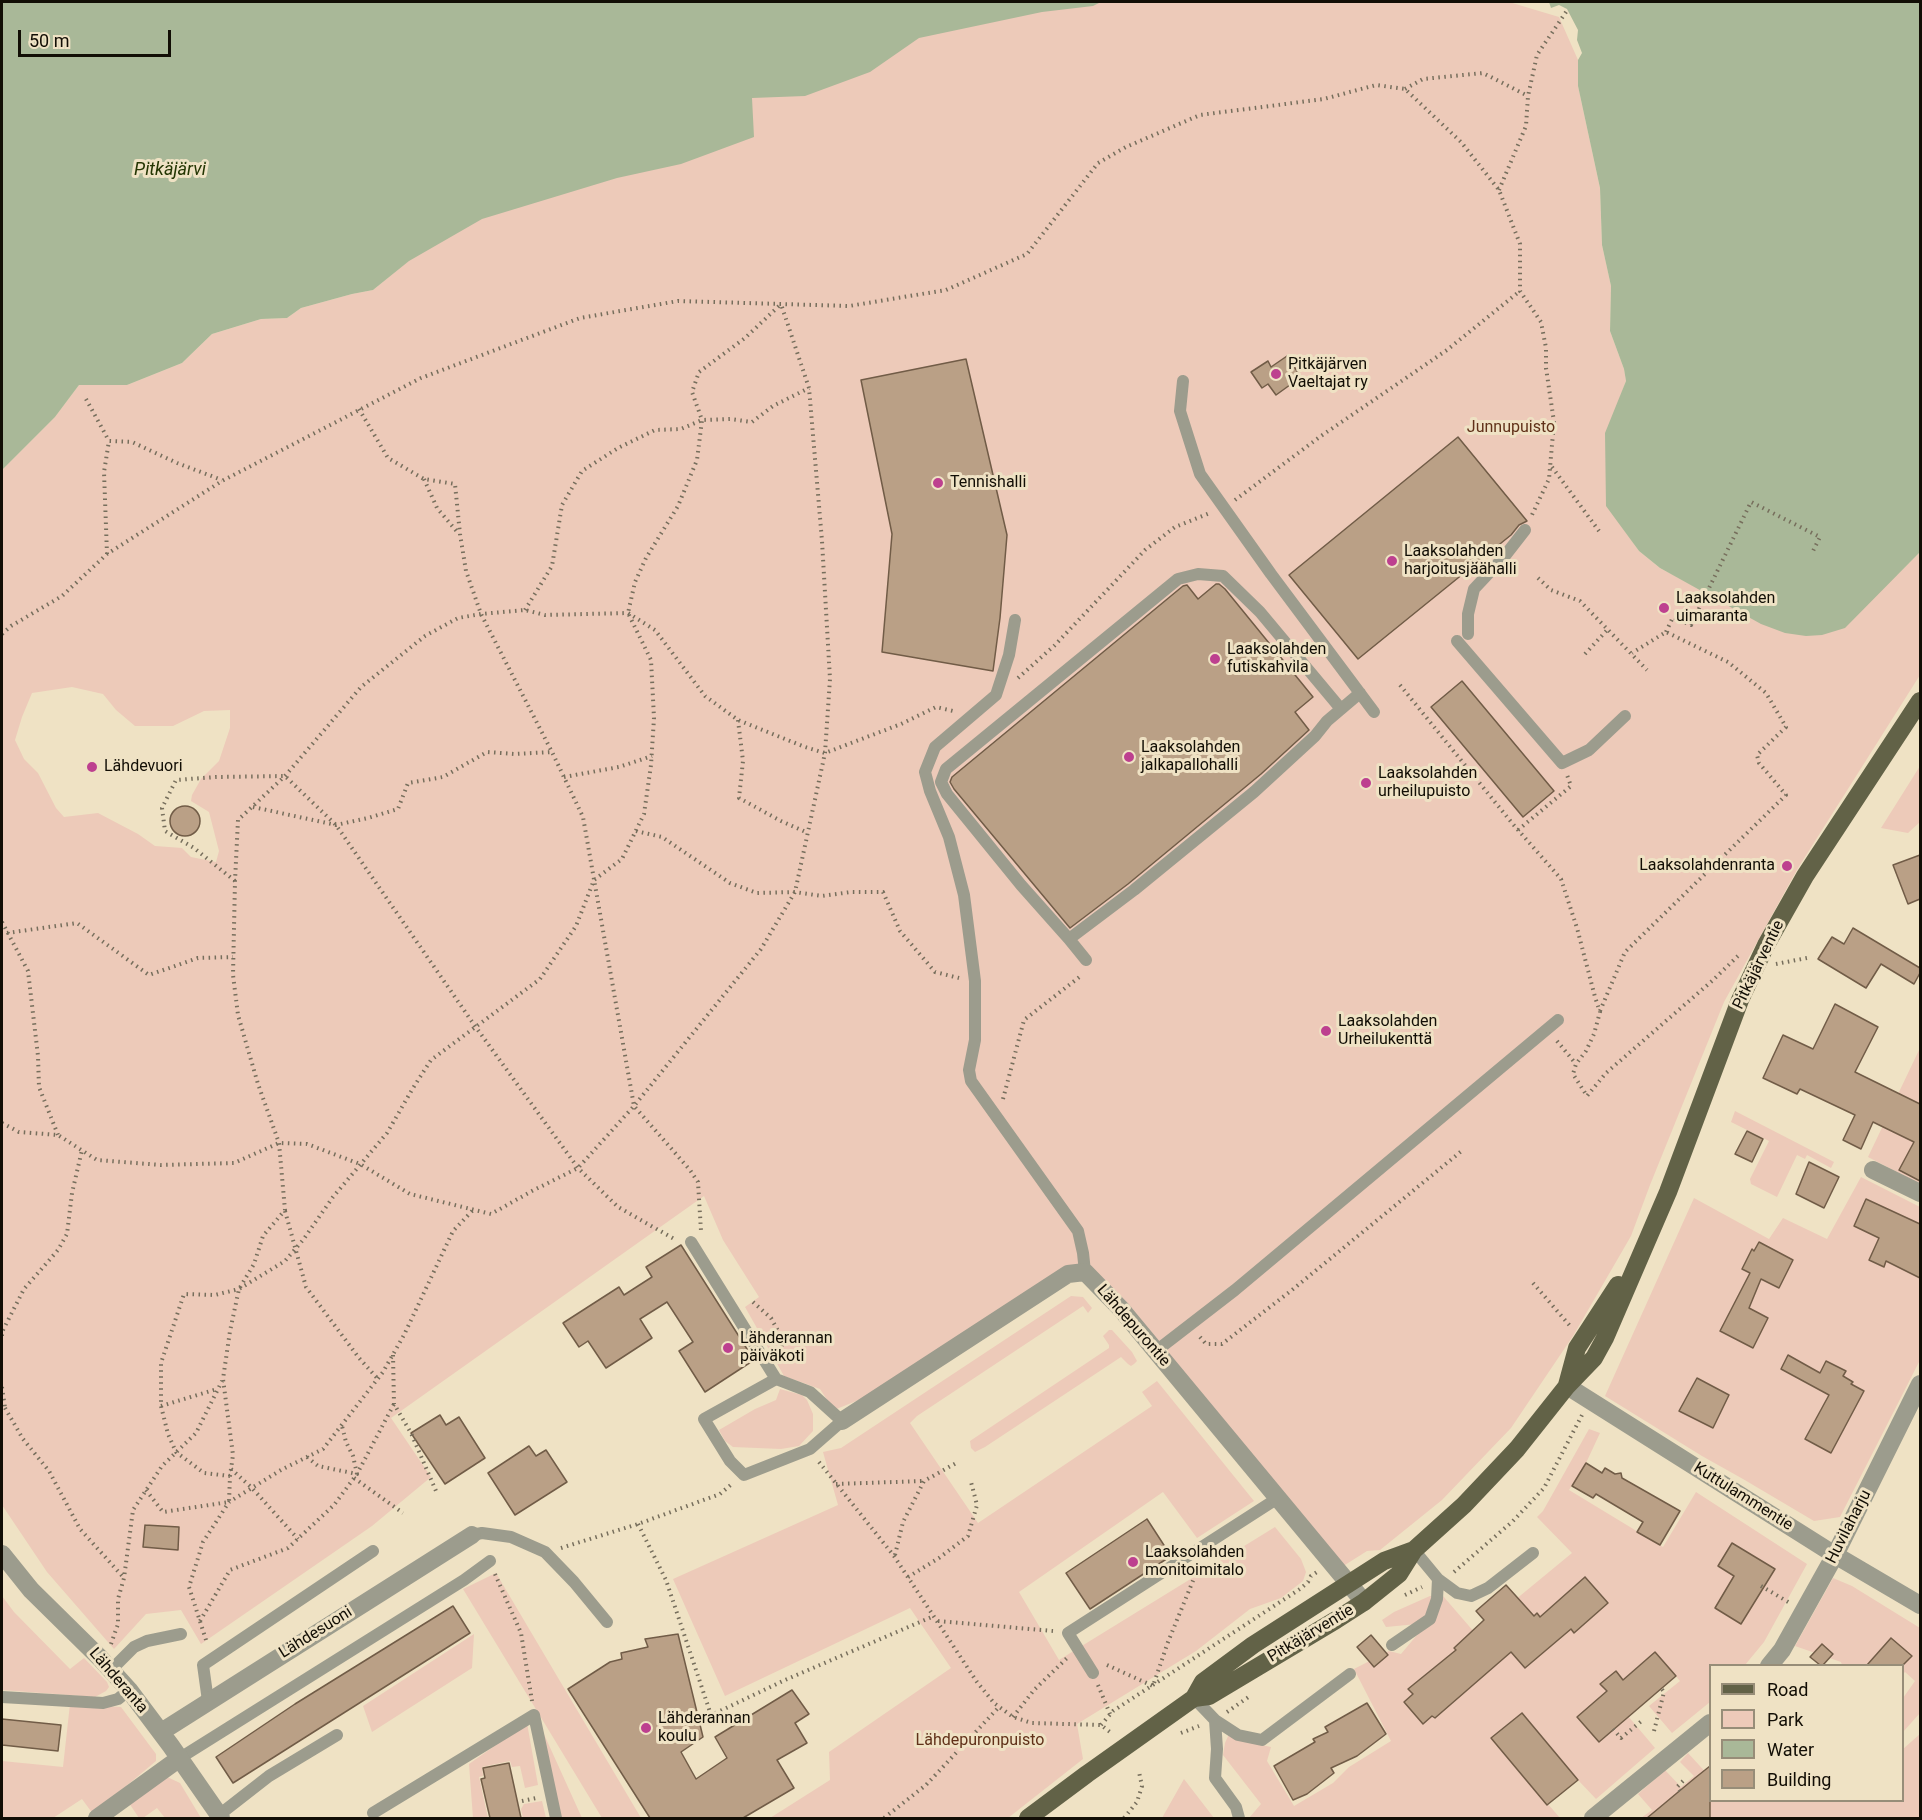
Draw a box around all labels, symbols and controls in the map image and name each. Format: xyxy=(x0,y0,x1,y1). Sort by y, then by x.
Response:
scale bar xyxy=(21,18,174,56)
text: 50 m xyxy=(29,30,69,51)
water label: Pitkäjärvi xyxy=(134,159,206,181)
place label: Pitkäjärven Vaeltajat ry xyxy=(1288,355,1368,393)
marker: Pitkäjärven Vaeltajat ry xyxy=(1269,367,1283,381)
park label: Junnupuisto xyxy=(1467,418,1555,438)
place label: Tennishalli xyxy=(950,473,1026,493)
marker: Tennishalli xyxy=(931,476,945,490)
place label: Laaksolahden harjoitusjäähalli xyxy=(1404,542,1517,580)
marker: Laaksolahden harjoitusjäähalli xyxy=(1385,554,1399,568)
place label: Laaksolahden uimaranta xyxy=(1676,589,1775,627)
marker: Laaksolahden uimaranta xyxy=(1657,601,1671,615)
place label: Laaksolahden futiskahvila xyxy=(1227,640,1326,678)
marker: Laaksolahden futiskahvila xyxy=(1208,652,1222,666)
place label: Laaksolahden jalkapallohalli xyxy=(1141,738,1240,776)
marker: Laaksolahden jalkapallohalli xyxy=(1122,750,1136,764)
place label: Lähdevuori xyxy=(104,757,183,777)
marker: Lähdevuori xyxy=(85,760,99,774)
place label: Laaksolahden urheilupuisto xyxy=(1378,764,1477,802)
marker: Laaksolahden urheilupuisto xyxy=(1359,776,1373,790)
place label: Laaksolahdenranta xyxy=(1639,856,1775,876)
marker: Laaksolahdenranta xyxy=(1780,859,1794,873)
street label: Pitkäjärventie xyxy=(1729,917,1789,1013)
place label: Laaksolahden Urheilukenttä xyxy=(1338,1012,1437,1050)
marker: Laaksolahden Urheilukenttä xyxy=(1319,1024,1333,1038)
street label: Lähdepurontie xyxy=(1092,1281,1174,1371)
place label: Lähderannan päiväkoti xyxy=(740,1329,833,1367)
marker: Lähderannan päiväkoti xyxy=(721,1341,735,1355)
street label: Kuttulammentie xyxy=(1690,1459,1796,1535)
street label: Huvilaharju xyxy=(1822,1487,1876,1567)
place label: Laaksolahden monitoimitalo xyxy=(1145,1543,1244,1581)
marker: Laaksolahden monitoimitalo xyxy=(1126,1555,1140,1569)
street label: Pitkäjärventie xyxy=(1265,1601,1357,1667)
street label: Lähdesuoni xyxy=(276,1603,356,1663)
street label: Lähderanta xyxy=(84,1644,152,1718)
legend xyxy=(1709,1664,1904,1802)
text: Road xyxy=(1767,1679,1808,1700)
place label: Lähderannan koulu xyxy=(658,1709,751,1747)
text: Park xyxy=(1767,1709,1803,1730)
marker: Lähderannan koulu xyxy=(639,1721,653,1735)
park label: Lähdepuronpuisto xyxy=(916,1731,1044,1751)
text: Water xyxy=(1767,1739,1814,1760)
text: Building xyxy=(1767,1769,1831,1790)

